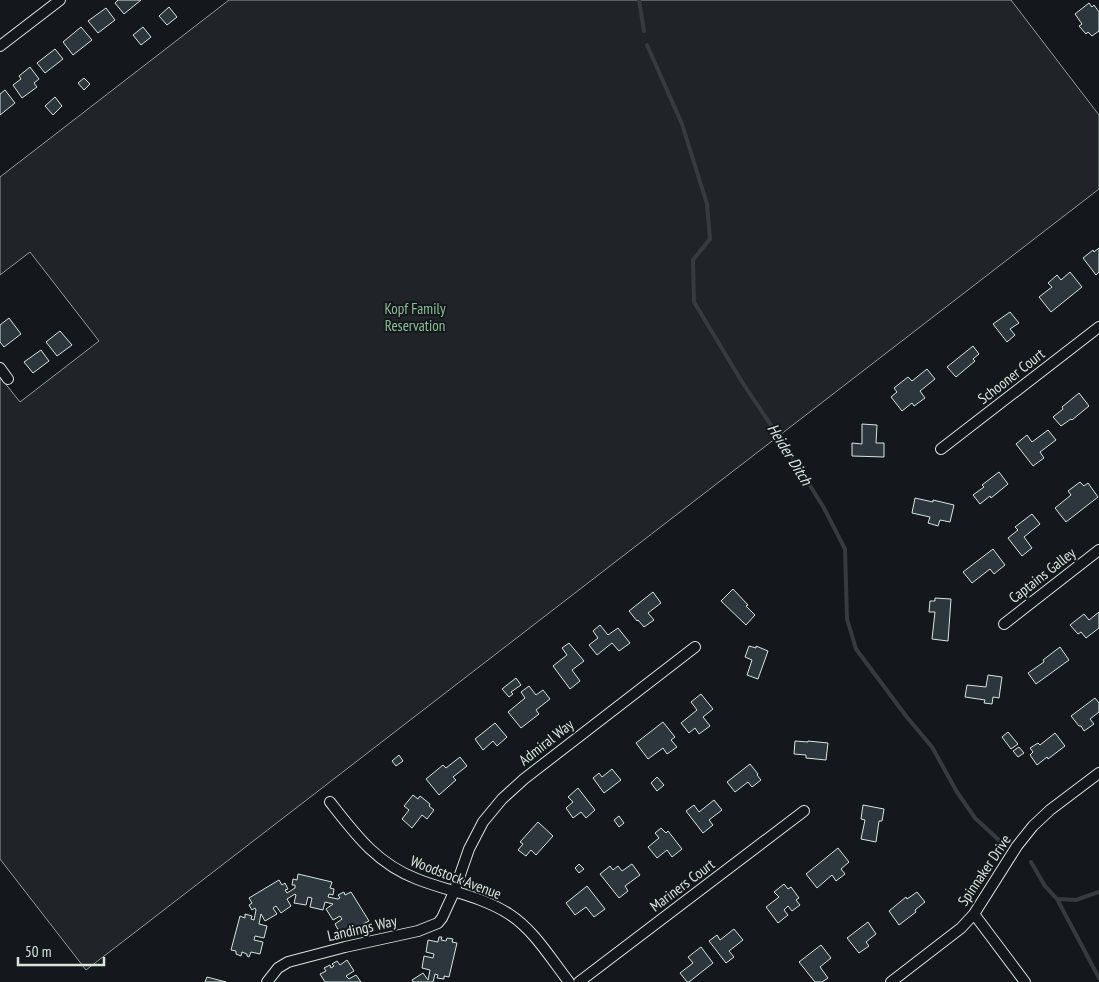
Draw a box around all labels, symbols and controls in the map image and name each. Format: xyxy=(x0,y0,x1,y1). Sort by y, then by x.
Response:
park label: Kopf Family Reservation xyxy=(384,299,446,335)
street label: Schooner Court xyxy=(974,344,1048,408)
water label: Heider Ditch xyxy=(763,420,817,489)
street label: Captains Galley xyxy=(1005,543,1079,607)
street label: Admiral Way xyxy=(515,714,577,769)
street label: Spinnaker Drive xyxy=(953,831,1015,909)
street label: Woodstock Avenue xyxy=(408,851,504,903)
street label: Mariners Court xyxy=(646,855,718,915)
street label: Landings Way xyxy=(325,911,399,945)
scale bar xyxy=(18,934,104,966)
text: 50 m xyxy=(25,942,51,961)

